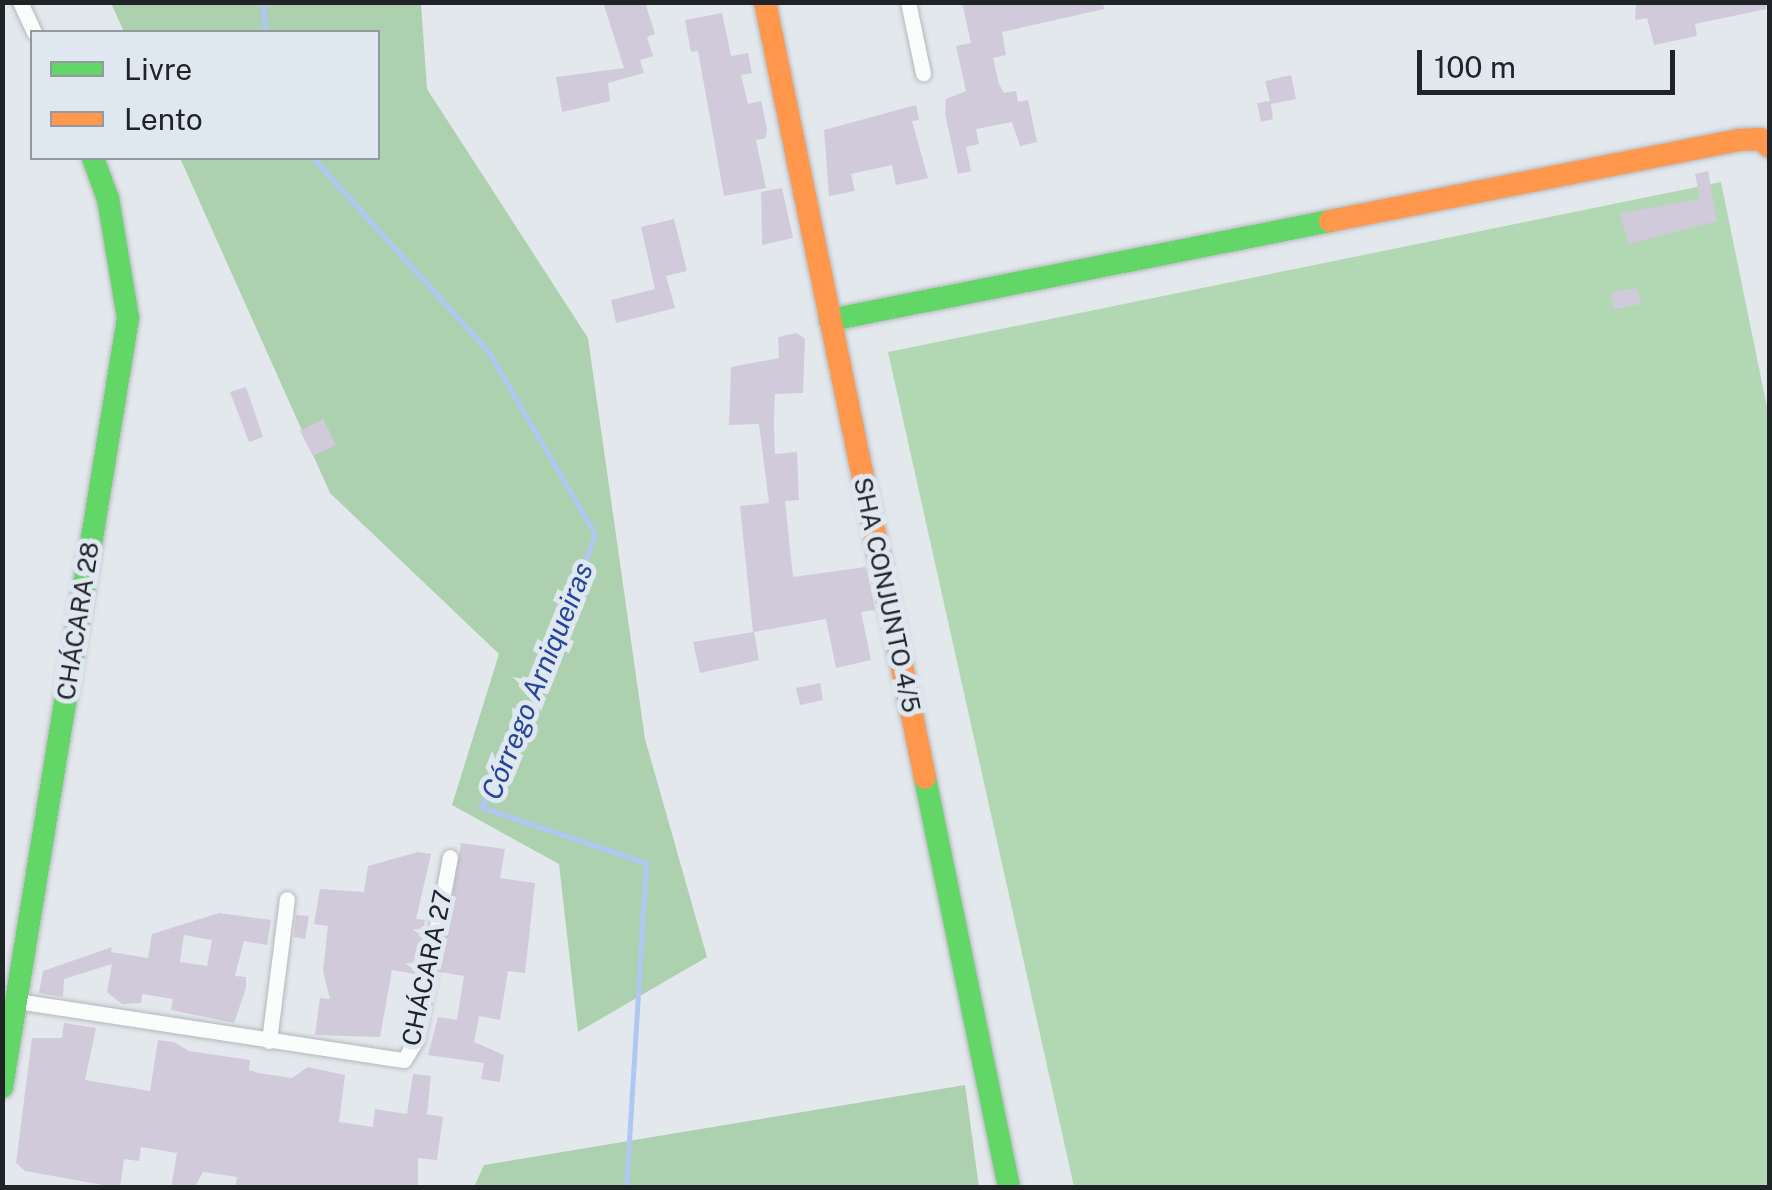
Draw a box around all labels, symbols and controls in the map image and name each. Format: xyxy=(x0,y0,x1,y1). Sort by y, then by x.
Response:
legend xyxy=(30,30,380,160)
scale bar xyxy=(1422,30,1680,92)
text: 100 m xyxy=(1434,49,1516,85)
text: Livre xyxy=(124,51,192,87)
text: Lento xyxy=(124,101,203,137)
street label: SHA CONJUNTO 4/5 xyxy=(847,475,927,715)
street label: CHÁCARA 28 xyxy=(51,540,105,702)
water label: Córrego Arniqueiras xyxy=(474,558,600,804)
street label: CHÁCARA 27 xyxy=(396,887,458,1049)

